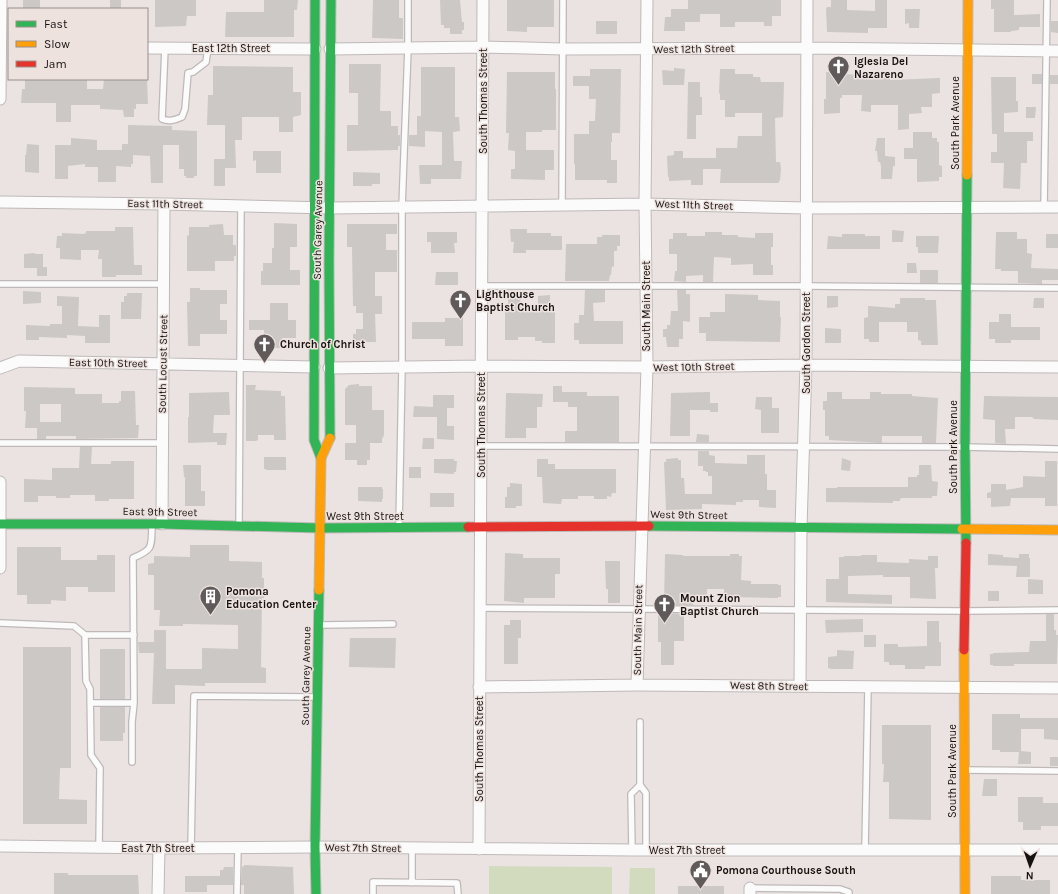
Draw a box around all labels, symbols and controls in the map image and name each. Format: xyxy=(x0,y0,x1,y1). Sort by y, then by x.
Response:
legend xyxy=(8,8,148,80)
text: Fast xyxy=(44,17,68,31)
text: Slow xyxy=(44,37,70,51)
street label: East 12th Street xyxy=(192,42,270,55)
street label: West 12th Street xyxy=(653,42,735,56)
street label: South Thomas Street xyxy=(477,48,490,154)
church icon: Iglesia Del Nazareno xyxy=(825,54,851,87)
place label: Iglesia Del Nazareno xyxy=(854,55,908,81)
text: Jam xyxy=(44,57,67,71)
street label: South Park Avenue xyxy=(949,76,962,170)
street label: South Garey Avenue xyxy=(311,180,325,280)
street label: East 11th Street xyxy=(127,197,203,211)
street label: West 11th Street xyxy=(655,197,733,213)
street label: South Main Street xyxy=(640,261,653,351)
church icon: Lighthouse Baptist Church xyxy=(448,287,474,320)
place label: Lighthouse Baptist Church xyxy=(476,288,555,314)
street label: South Gordon Street xyxy=(800,292,813,394)
street label: South Locust Street xyxy=(156,314,170,414)
church icon: Church of Christ xyxy=(251,331,277,364)
place label: Church of Christ xyxy=(280,338,366,351)
street label: East 10th Street xyxy=(69,356,147,370)
street label: West 10th Street xyxy=(653,360,735,374)
street label: South Thomas Street xyxy=(475,372,488,478)
street label: South Park Avenue xyxy=(947,400,960,494)
street label: East 9th Street xyxy=(123,505,197,519)
street label: West 9th Street xyxy=(650,508,728,522)
street label: West 9th Street xyxy=(326,510,404,523)
building icon: Pomona Education Center xyxy=(198,584,224,617)
street label: South Main Street xyxy=(631,584,645,676)
place label: Pomona Education Center xyxy=(226,585,317,611)
church icon: Mount Zion Baptist Church xyxy=(651,591,677,624)
place label: Mount Zion Baptist Church xyxy=(680,592,759,618)
street label: South Garey Avenue xyxy=(299,626,313,726)
street label: West 8th Street xyxy=(730,679,808,693)
street label: South Thomas Street xyxy=(473,696,486,802)
street label: South Park Avenue xyxy=(946,724,959,818)
street label: West 7th Street xyxy=(325,841,401,855)
street label: East 7th Street xyxy=(121,842,195,855)
street label: West 7th Street xyxy=(649,844,725,857)
north arrow xyxy=(1010,846,1050,886)
public building icon: Pomona Courthouse South xyxy=(688,857,714,890)
place label: Pomona Courthouse South xyxy=(716,864,856,877)
text: N xyxy=(1025,869,1034,882)

